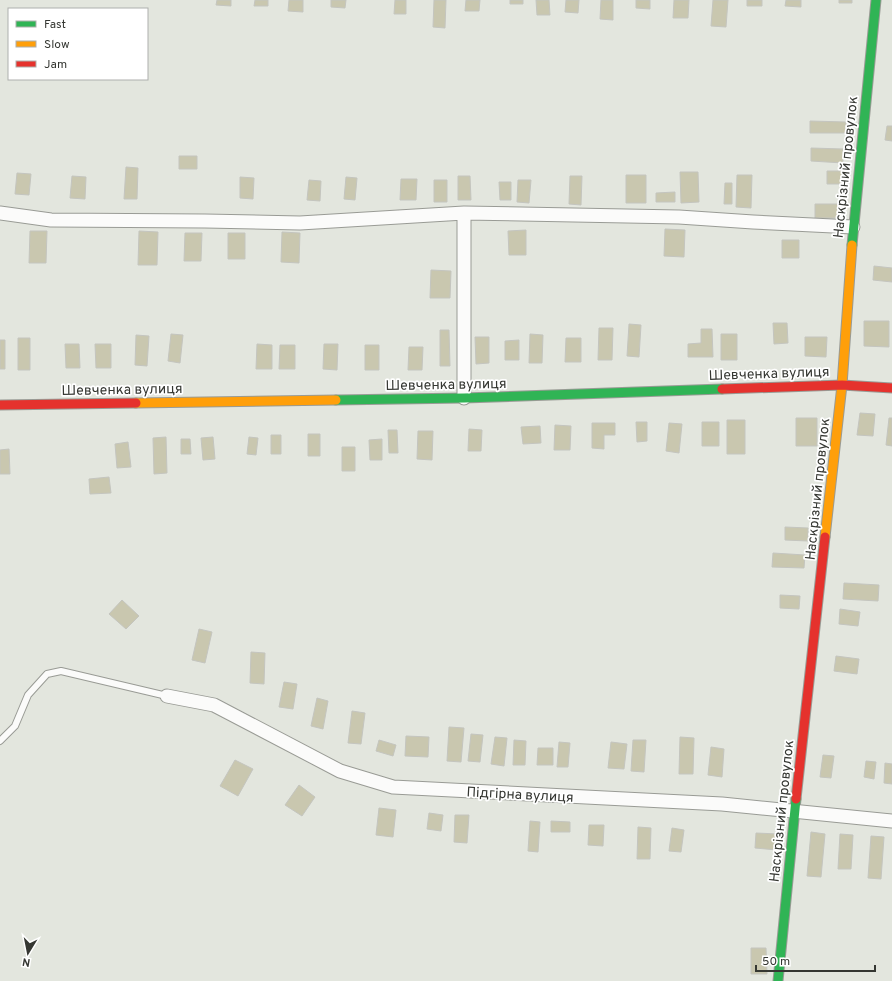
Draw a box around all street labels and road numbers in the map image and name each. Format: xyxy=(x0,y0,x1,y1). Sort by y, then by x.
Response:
street label: Наскрізний провулок xyxy=(831,95,862,239)
street label: Шевченка вулиця xyxy=(708,364,830,385)
street label: Шевченка вулиця xyxy=(385,376,507,395)
street label: Шевченка вулиця xyxy=(61,381,183,400)
street label: Наскрізний провулок xyxy=(803,417,834,561)
street label: Наскрізний провулок xyxy=(767,739,798,883)
street label: Підгірна вулиця xyxy=(466,784,574,807)

